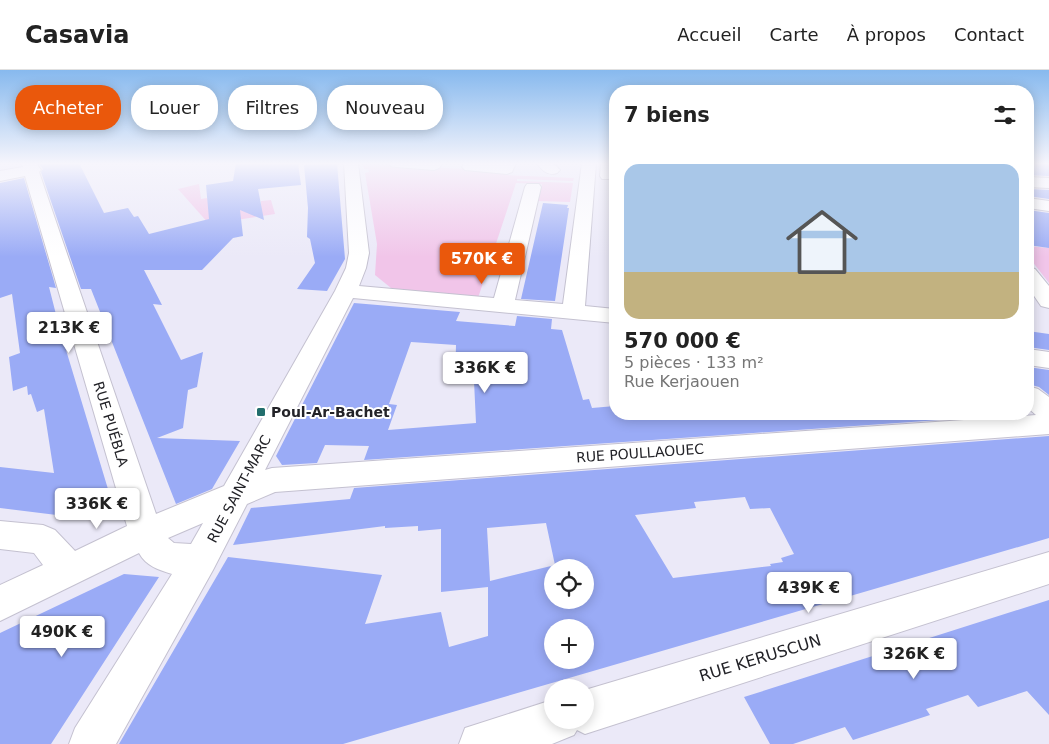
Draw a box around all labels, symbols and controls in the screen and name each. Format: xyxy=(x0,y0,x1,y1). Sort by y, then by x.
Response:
text: Casavia xyxy=(25,21,129,49)
text: Accueil xyxy=(677,24,742,45)
text: Carte xyxy=(770,24,819,45)
text: À propos xyxy=(847,24,926,45)
text: Contact xyxy=(954,24,1024,45)
chip: Acheter xyxy=(15,85,121,130)
chip: Louer xyxy=(131,85,218,130)
chip: Filtres xyxy=(228,85,317,130)
chip: Nouveau xyxy=(327,85,443,130)
icon: filters xyxy=(991,101,1019,129)
text: 7 biens xyxy=(624,103,710,127)
icon: home xyxy=(777,197,867,287)
pin: 570K € xyxy=(441,242,523,285)
text: 570K € xyxy=(451,249,513,268)
pin: 213K € xyxy=(28,312,110,354)
text: 213K € xyxy=(38,318,100,337)
text: 570 000 € xyxy=(624,329,741,353)
pin: 336K € xyxy=(444,352,526,394)
text: 5 pièces · 133 m² xyxy=(624,353,764,372)
text: 336K € xyxy=(454,358,516,377)
text: Rue Kerjaouen xyxy=(624,372,740,391)
street label: RUE PUÉBLA xyxy=(90,380,132,469)
place label: Poul-Ar-Bachet xyxy=(271,404,390,420)
marker: Poul-Ar-Bachet xyxy=(255,406,267,418)
street label: RUE SAINT-MARC xyxy=(204,432,274,545)
street label: RUE POULLAOUEC xyxy=(576,441,705,465)
pin: 336K € xyxy=(56,488,138,530)
text: 336K € xyxy=(66,494,128,513)
map controls xyxy=(544,559,594,729)
button: locate xyxy=(544,559,594,609)
pin: 439K € xyxy=(768,572,850,614)
text: 439K € xyxy=(778,578,840,597)
pin: 490K € xyxy=(21,616,103,658)
button: + xyxy=(544,619,594,669)
text: 490K € xyxy=(31,622,93,641)
street label: RUE KERUSCUN xyxy=(697,630,823,686)
pin: 326K € xyxy=(873,638,955,680)
text: 326K € xyxy=(883,644,945,663)
button: − xyxy=(544,679,594,729)

